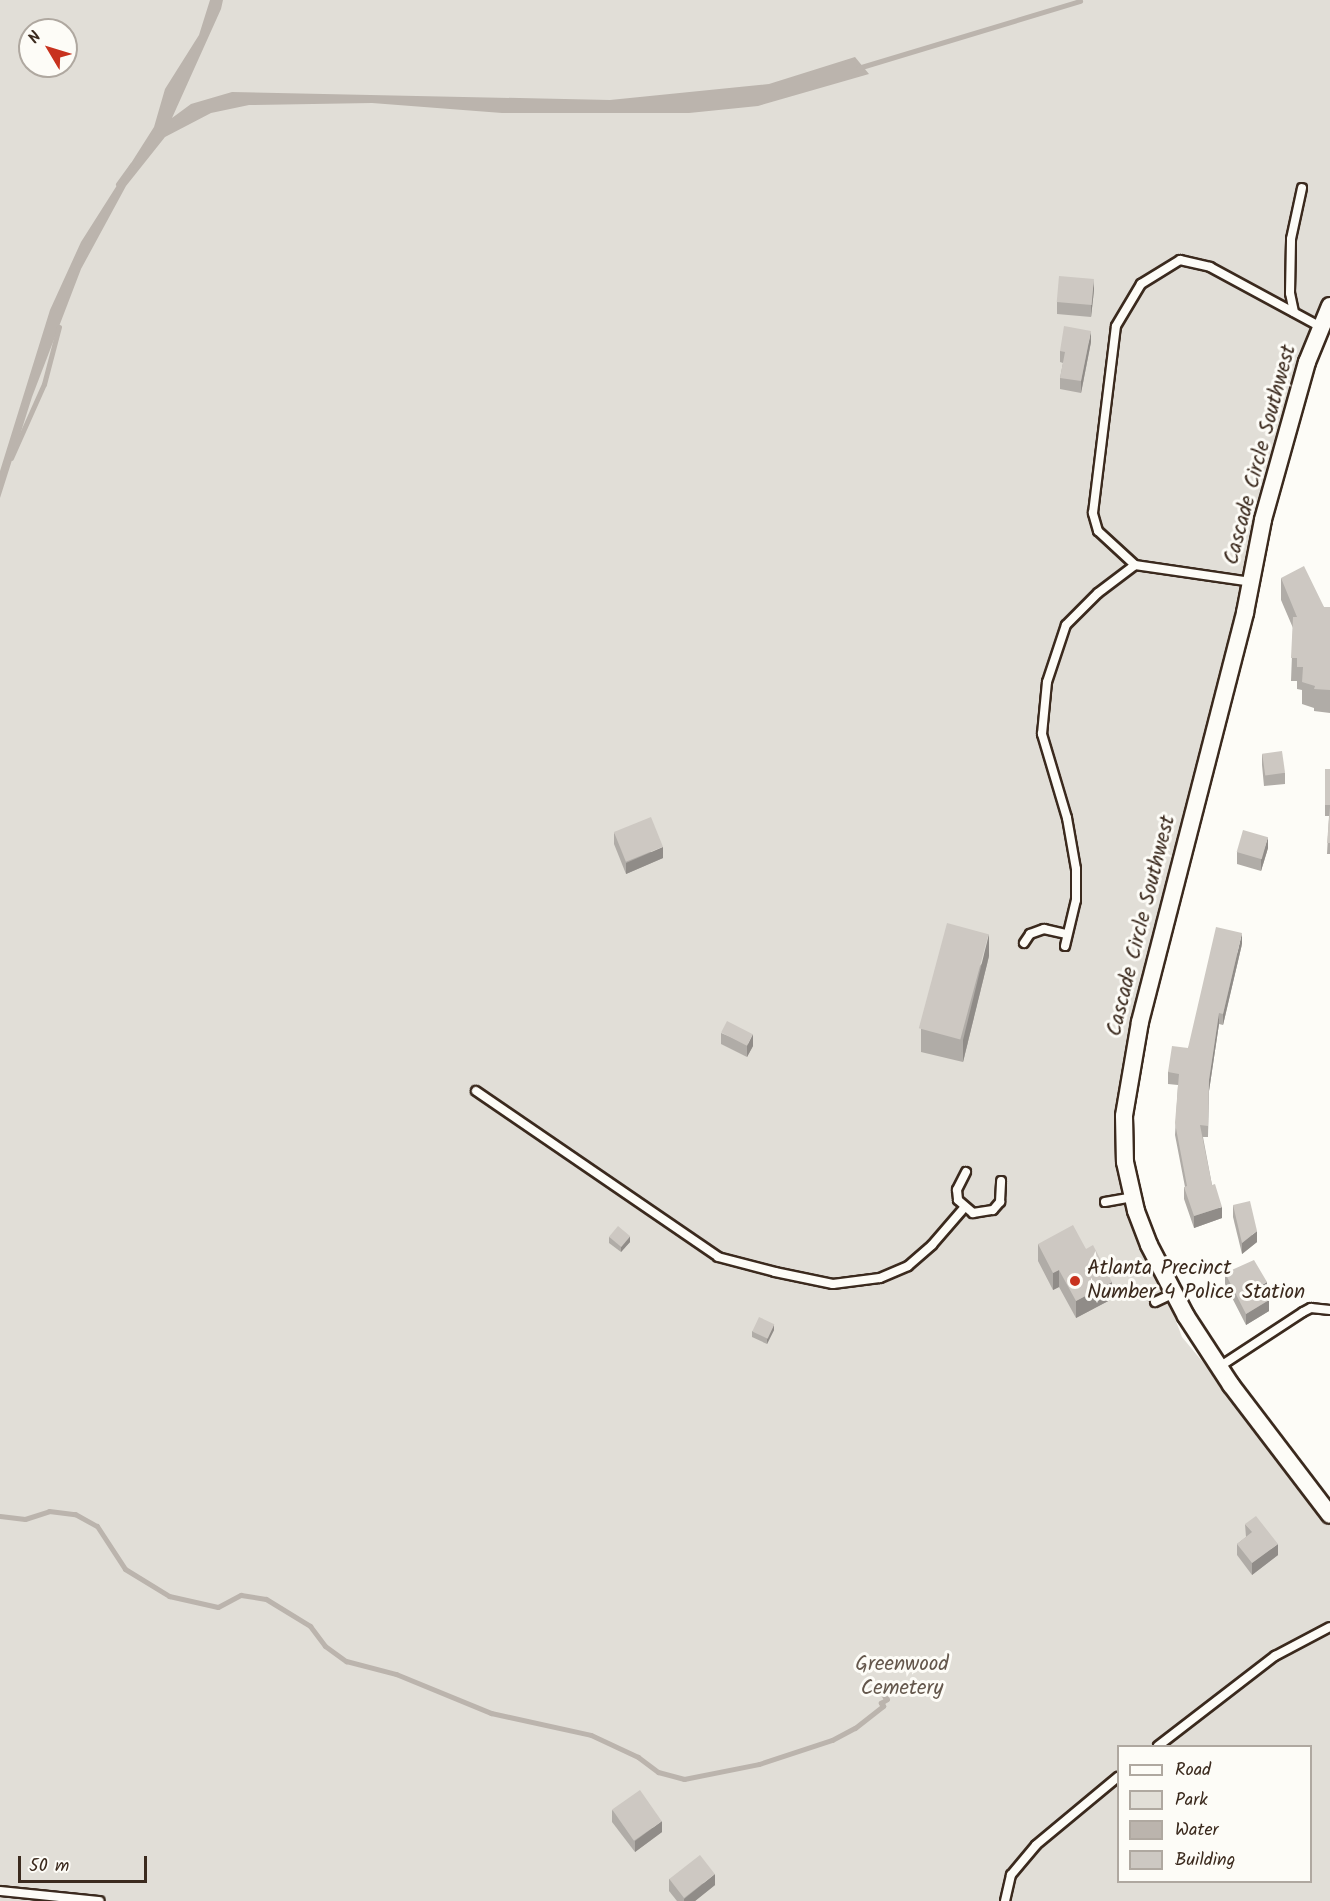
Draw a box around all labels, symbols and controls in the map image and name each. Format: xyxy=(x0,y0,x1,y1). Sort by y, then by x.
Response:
north arrow xyxy=(18,18,78,78)
text: N xyxy=(22,26,48,50)
street label: Cascade Circle Southwest xyxy=(1220,342,1302,568)
street label: Cascade Circle Southwest xyxy=(1102,813,1182,1039)
place label: Atlanta Precinct Number 4 Police Station xyxy=(1087,1256,1305,1306)
marker: Atlanta Precinct Number 4 Police Station xyxy=(1068,1274,1082,1288)
park label: Greenwood Cemetery xyxy=(855,1652,949,1702)
legend xyxy=(1117,1745,1312,1883)
text: Road xyxy=(1175,1756,1211,1785)
text: Park xyxy=(1175,1786,1208,1815)
text: Water xyxy=(1175,1816,1219,1845)
scale bar xyxy=(21,1844,150,1882)
text: Building xyxy=(1175,1846,1235,1875)
text: 50 m xyxy=(29,1852,69,1881)

